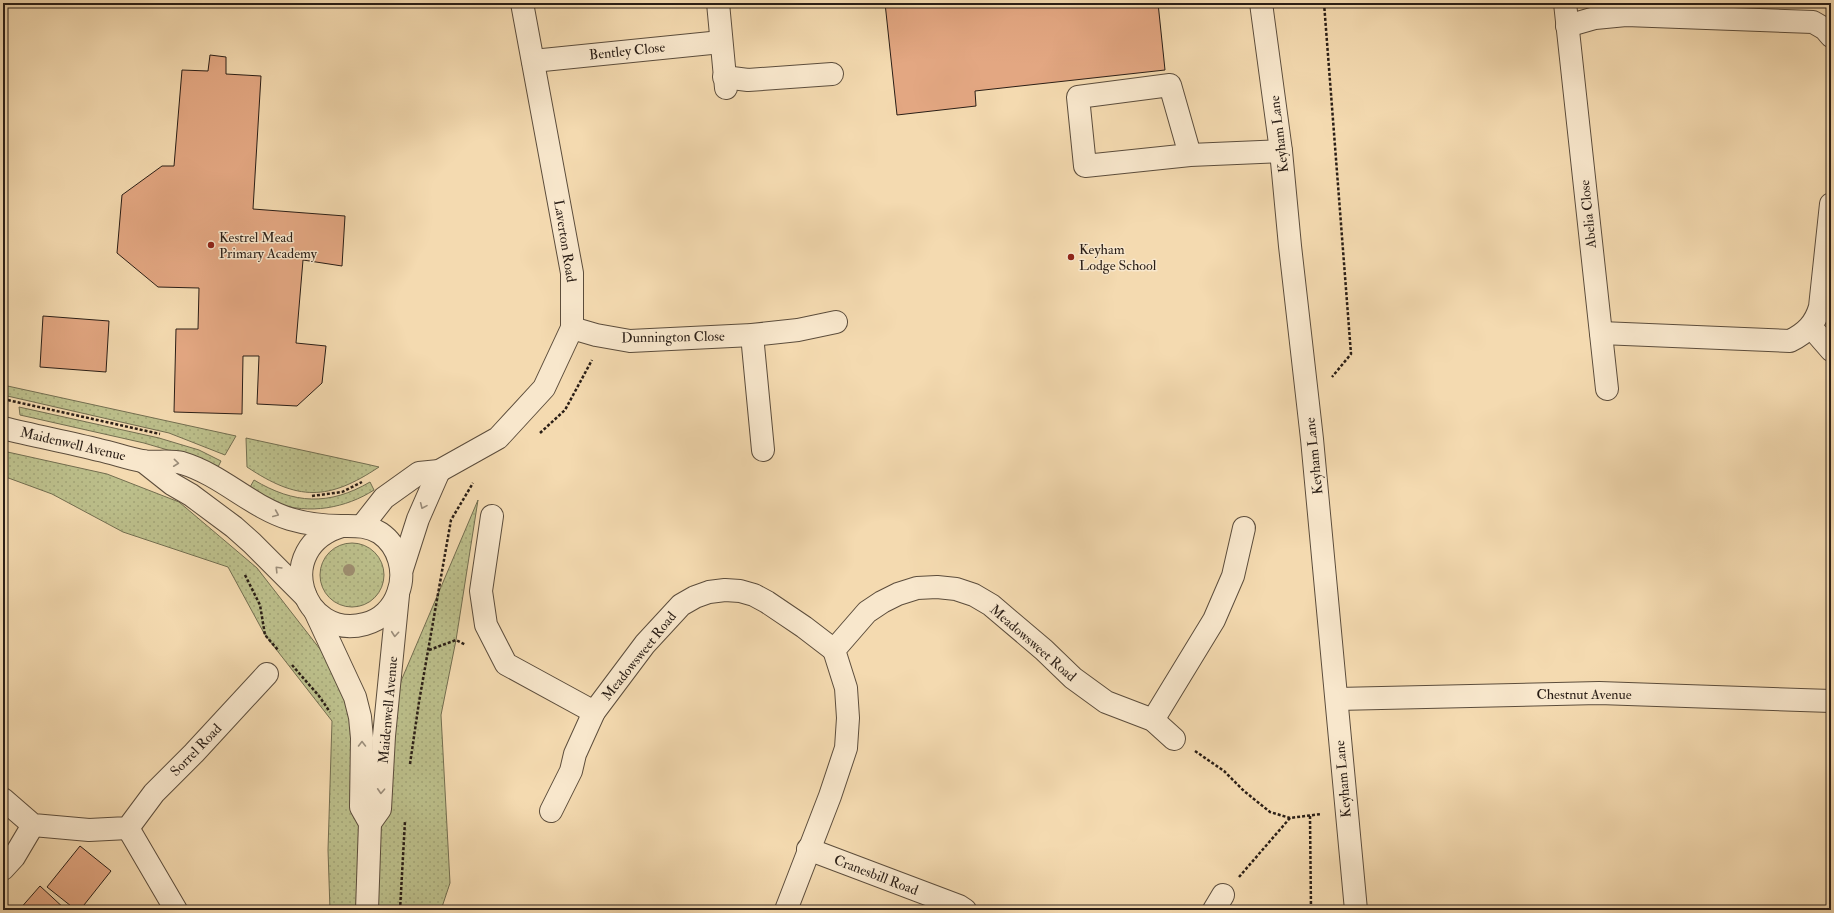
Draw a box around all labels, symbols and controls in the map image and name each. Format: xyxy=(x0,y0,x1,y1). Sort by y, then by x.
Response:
street label: Bentley Close xyxy=(588,39,666,64)
street label: Keyham Lane xyxy=(1266,94,1293,173)
street label: Abelia Close xyxy=(1576,179,1600,250)
street label: Laverton Road xyxy=(550,199,580,284)
place label: Kestrel Mead Primary Academy xyxy=(219,229,318,263)
marker: Kestrel Mead Primary Academy xyxy=(206,240,216,250)
place label: Keyham Lodge School xyxy=(1079,241,1157,274)
marker: Keyham Lodge School xyxy=(1066,252,1076,262)
street label: Dunnington Close xyxy=(621,328,725,346)
street label: Keyham Lane xyxy=(1301,416,1327,495)
street label: Maidenwell Avenue xyxy=(19,424,128,464)
one-way arrow xyxy=(173,458,179,467)
one-way arrow xyxy=(420,502,428,510)
one-way arrow xyxy=(272,509,280,517)
one-way arrow xyxy=(275,566,283,574)
street label: Meadowsweet Road xyxy=(986,601,1080,685)
street label: Meadowsweet Road xyxy=(598,608,680,704)
one-way arrow xyxy=(390,631,399,637)
street label: Maidenwell Avenue xyxy=(375,655,401,764)
street label: Chestnut Avenue xyxy=(1536,686,1632,703)
street label: Sorrel Road xyxy=(167,720,225,780)
street label: Keyham Lane xyxy=(1331,739,1356,818)
one-way arrow xyxy=(358,741,366,747)
one-way arrow xyxy=(377,788,385,794)
street label: Cranesbill Road xyxy=(831,851,921,899)

